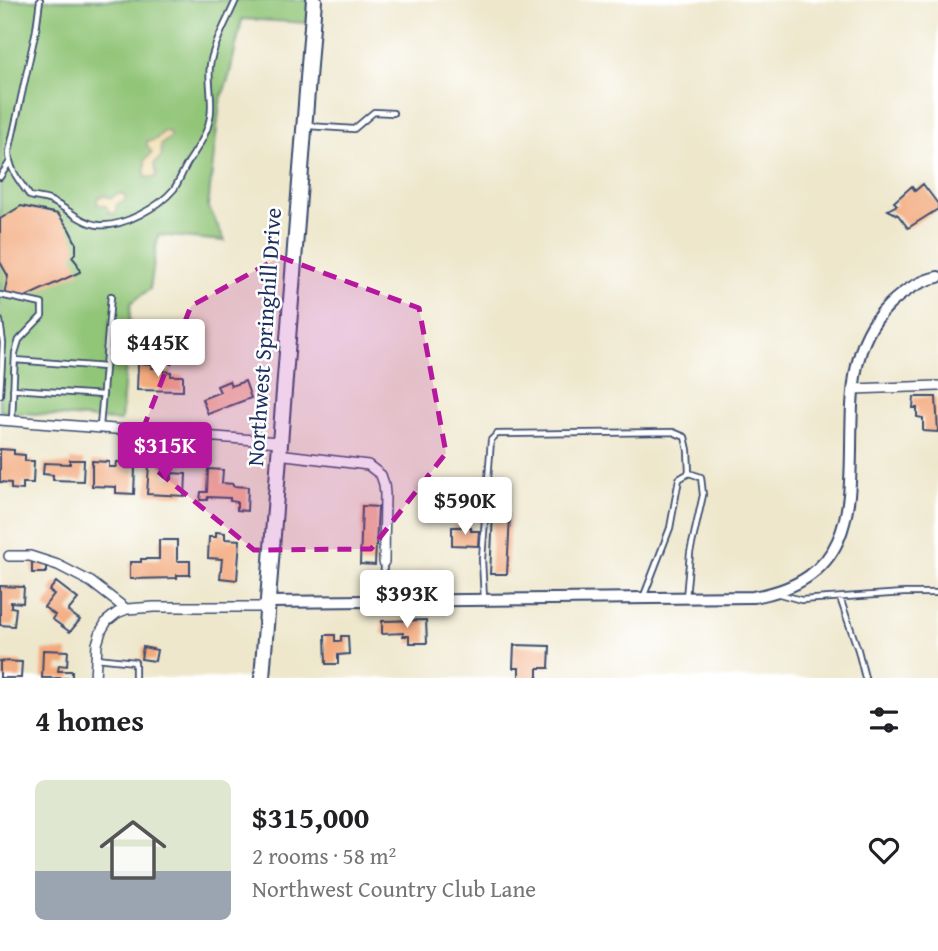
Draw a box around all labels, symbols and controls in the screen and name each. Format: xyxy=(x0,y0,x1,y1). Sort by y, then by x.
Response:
street label: Northwest Springhill Drive xyxy=(238,207,289,467)
pin: $445K xyxy=(109,320,207,379)
text: $445K xyxy=(127,325,189,358)
pin: $315K xyxy=(116,422,214,482)
text: $315K xyxy=(134,428,196,461)
pin: $590K xyxy=(416,477,514,537)
text: $590K xyxy=(434,483,496,516)
pin: $393K xyxy=(358,570,456,630)
text: $393K xyxy=(376,576,438,609)
text: 4 homes xyxy=(35,698,144,742)
icon: filters xyxy=(865,701,903,739)
text: $315,000 xyxy=(252,795,369,839)
icon: home xyxy=(91,808,175,892)
icon: heart xyxy=(865,831,903,869)
text: 2 rooms · 58 m² xyxy=(252,839,396,872)
text: Northwest Country Club Lane xyxy=(252,872,536,905)

